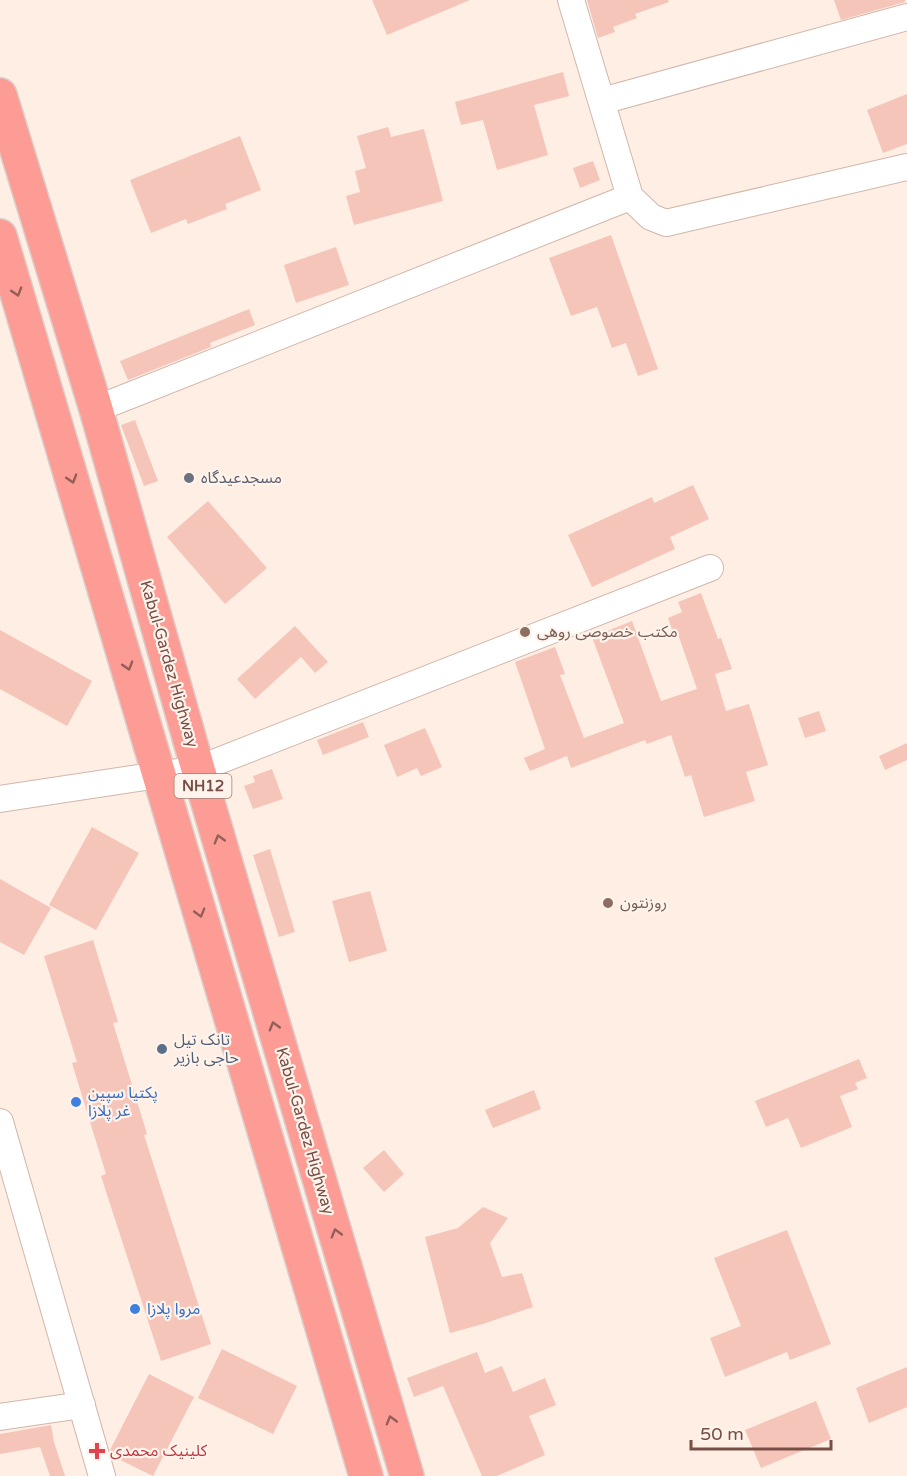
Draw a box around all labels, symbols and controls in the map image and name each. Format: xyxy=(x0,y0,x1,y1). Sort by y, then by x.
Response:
one-way arrow xyxy=(10,286,22,297)
place label: مسجدعیدگاه xyxy=(201,468,282,488)
marker: مسجدعیدگاه xyxy=(182,471,196,485)
one-way arrow xyxy=(65,473,77,484)
street label: Kabul-Gardez Highway xyxy=(136,578,203,750)
place label: مکتب خصوصی روهی xyxy=(537,622,678,642)
marker: مکتب خصوصی روهی xyxy=(518,625,532,639)
one-way arrow xyxy=(121,660,133,670)
road number: NH12 xyxy=(174,774,232,798)
one-way arrow xyxy=(214,834,226,845)
place label: روزنتون xyxy=(620,893,667,913)
marker: روزنتون xyxy=(601,896,615,910)
one-way arrow xyxy=(193,907,205,918)
one-way arrow xyxy=(269,1021,281,1032)
place label: تانک تیل حاجی بازیر xyxy=(173,1030,239,1068)
marker: تانک تیل حاجی بازیر xyxy=(155,1042,169,1056)
street label: Kabul-Gardez Highway xyxy=(272,1045,339,1217)
place label: پکتیا سپین غر پلازا xyxy=(88,1083,158,1121)
marker: پکتیا سپین غر پلازا xyxy=(69,1095,83,1109)
one-way arrow xyxy=(330,1228,343,1238)
place label: مروا پلازا xyxy=(147,1299,201,1319)
marker: مروا پلازا xyxy=(128,1302,142,1316)
scale bar xyxy=(691,1413,830,1451)
one-way arrow xyxy=(386,1415,398,1426)
text: 50 m xyxy=(700,1423,744,1445)
place label: کلینیک محمدی xyxy=(110,1441,207,1461)
marker: کلینیک محمدی xyxy=(88,1442,106,1460)

